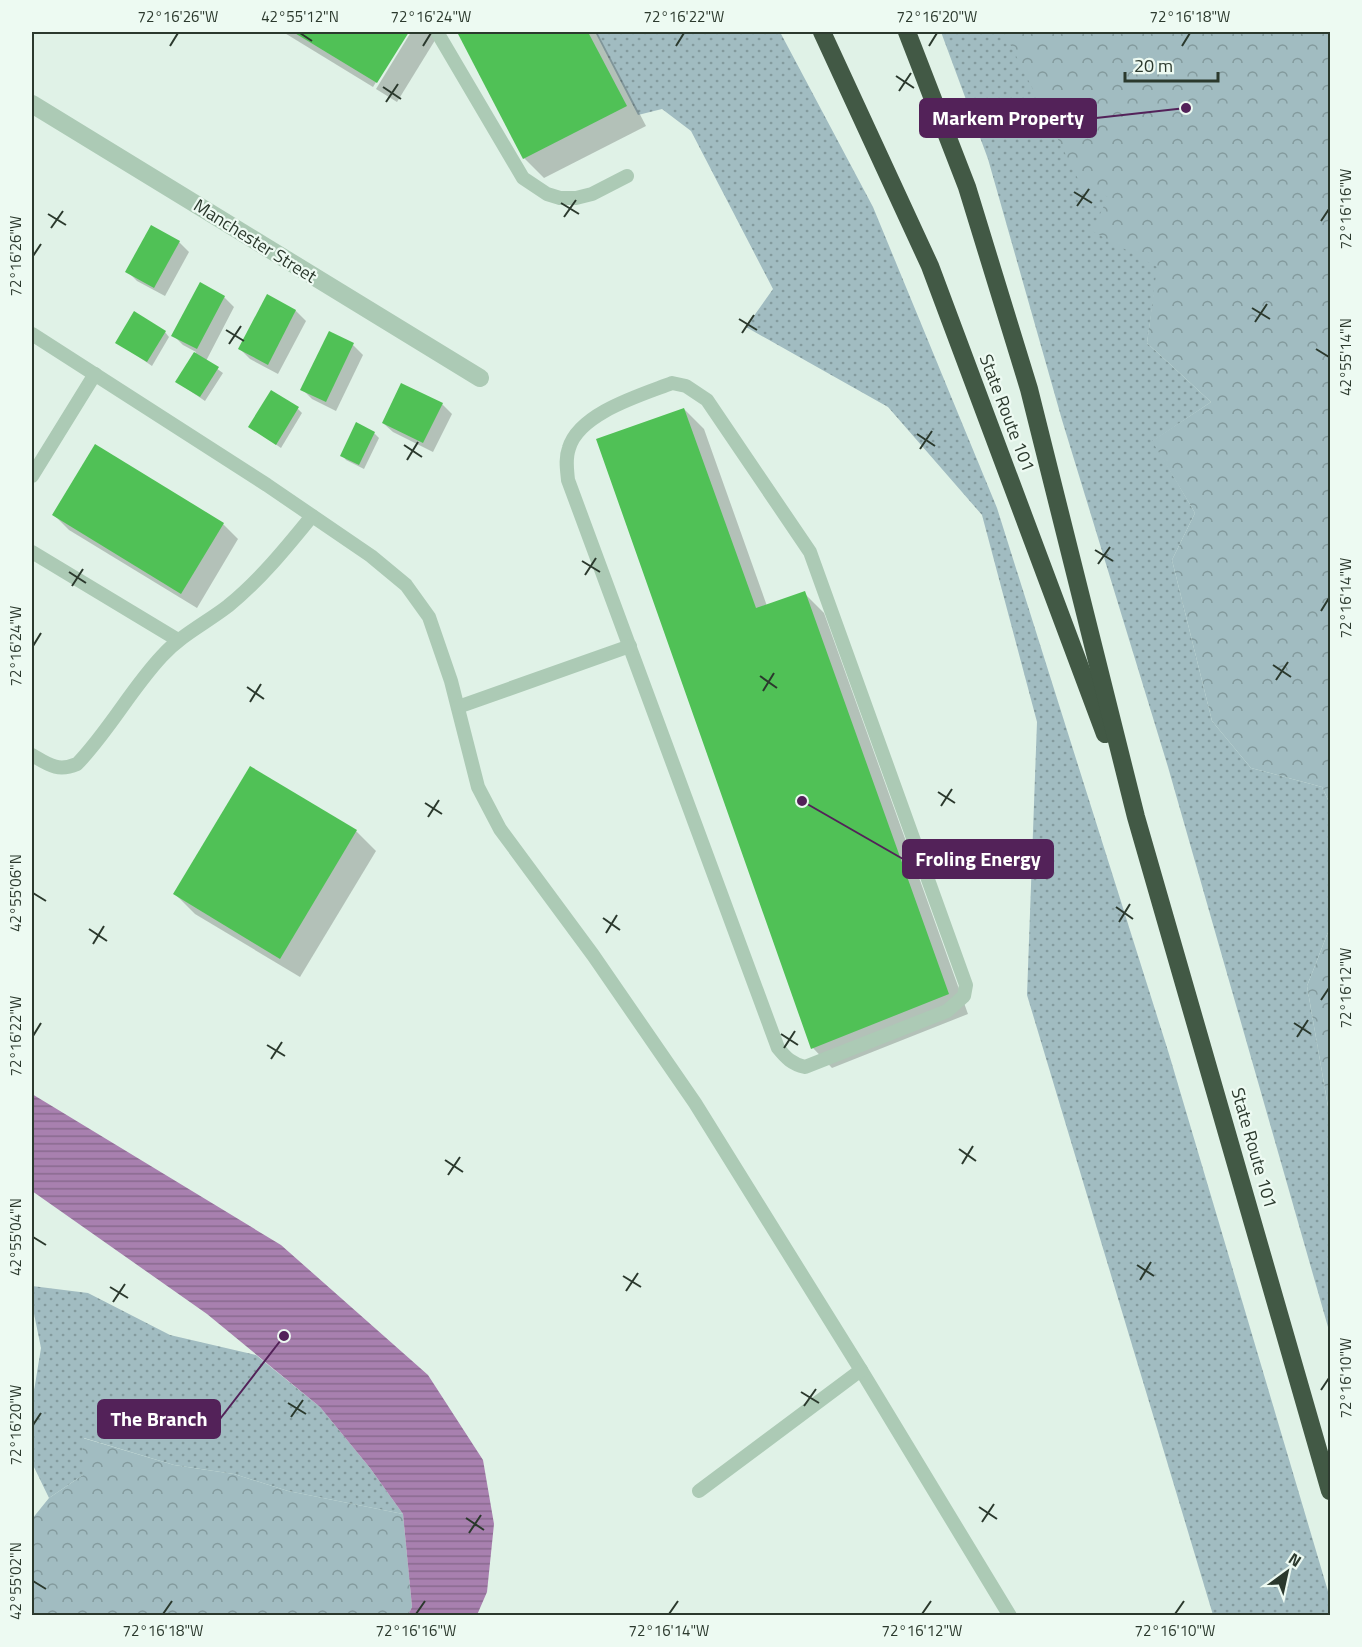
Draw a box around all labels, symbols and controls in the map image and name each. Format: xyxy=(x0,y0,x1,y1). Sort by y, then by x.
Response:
text: 72°16'26"W xyxy=(138,5,218,28)
text: 42°55'12"N xyxy=(261,5,339,28)
text: 72°16'24"W xyxy=(391,5,471,28)
text: 72°16'22"W xyxy=(644,5,724,28)
text: 72°16'20"W xyxy=(897,5,977,28)
text: 72°16'18"W xyxy=(1150,5,1230,28)
scale bar xyxy=(1125,45,1218,83)
text: 20 m xyxy=(1134,52,1173,79)
callout: Markem Property xyxy=(920,99,1096,137)
text: Markem Property xyxy=(932,102,1084,133)
text: 72°16'16"W xyxy=(1334,169,1357,249)
street label: Manchester Street xyxy=(188,192,323,290)
text: 72°16'26"W xyxy=(4,216,27,296)
text: 42°55'14"N xyxy=(1334,318,1357,396)
street label: State Route 101 xyxy=(973,350,1042,475)
text: 72°16'14"W xyxy=(1334,558,1357,638)
text: 72°16'24"W xyxy=(4,606,27,686)
callout: Froling Energy xyxy=(903,840,1053,878)
text: Froling Energy xyxy=(915,843,1041,874)
text: 42°55'06"N xyxy=(4,854,27,932)
text: 72°16'12"W xyxy=(1334,948,1357,1028)
text: 72°16'22"W xyxy=(4,996,27,1076)
street label: State Route 101 xyxy=(1224,1085,1285,1211)
text: 42°55'04"N xyxy=(4,1198,27,1276)
text: 72°16'10"W xyxy=(1334,1338,1357,1418)
text: 72°16'20"W xyxy=(4,1385,27,1465)
callout: The Branch xyxy=(98,1400,220,1438)
text: The Branch xyxy=(110,1403,208,1434)
text: 42°55'02"N xyxy=(4,1542,27,1620)
north arrow xyxy=(1257,1542,1317,1602)
text: N xyxy=(1284,1546,1306,1573)
text: 72°16'18"W xyxy=(123,1619,203,1642)
text: 72°16'16"W xyxy=(376,1619,456,1642)
text: 72°16'14"W xyxy=(629,1619,709,1642)
text: 72°16'12"W xyxy=(882,1619,962,1642)
text: 72°16'10"W xyxy=(1135,1619,1215,1642)

